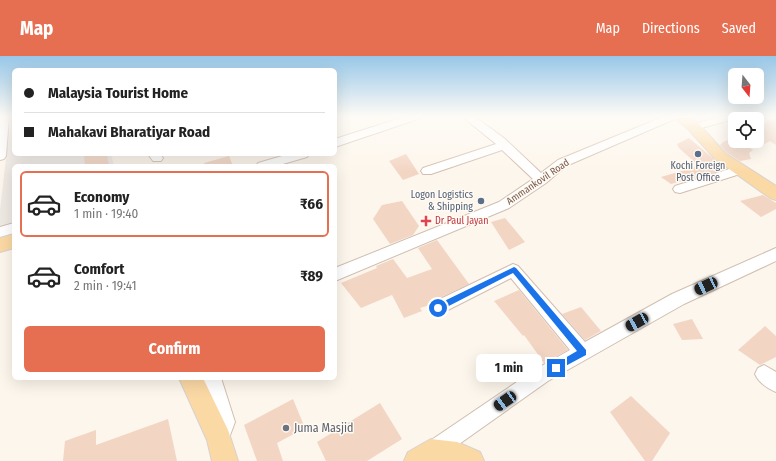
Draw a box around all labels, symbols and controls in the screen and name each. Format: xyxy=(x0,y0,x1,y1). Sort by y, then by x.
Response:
text: Map xyxy=(20,17,53,40)
text: Map xyxy=(596,20,620,37)
text: Directions xyxy=(642,20,700,37)
text: Saved xyxy=(722,20,756,37)
north arrow xyxy=(728,68,764,104)
map controls xyxy=(728,68,764,148)
text: Malaysia Tourist Home xyxy=(48,84,188,102)
button: locate xyxy=(728,112,764,148)
text: Mahakavi Bharatiyar Road xyxy=(48,123,210,141)
marker: Kochi Foreign Post Office xyxy=(693,149,703,159)
street label: Ammankovil Road xyxy=(504,157,572,207)
place label: Kochi Foreign Post Office xyxy=(671,160,725,184)
icon: car xyxy=(26,186,62,222)
text: Economy xyxy=(74,188,129,206)
place label: Logon Logistics & Shipping xyxy=(411,189,473,213)
text: ₹66 xyxy=(300,195,323,213)
marker: Logon Logistics & Shipping xyxy=(476,196,486,206)
text: 1 min · 19:40 xyxy=(74,206,138,221)
marker: Dr Paul Jayan xyxy=(420,215,432,227)
place label: Dr Paul Jayan xyxy=(435,215,488,227)
icon: car xyxy=(26,258,62,294)
text: Comfort xyxy=(74,260,125,278)
text: ₹89 xyxy=(300,267,323,285)
car xyxy=(693,275,719,297)
text: 2 min · 19:41 xyxy=(74,278,137,293)
route start xyxy=(429,299,447,317)
car xyxy=(624,311,650,333)
button: Confirm xyxy=(24,326,325,372)
callout: 1 min xyxy=(476,354,542,382)
route end xyxy=(547,359,565,377)
text: 1 min xyxy=(495,360,523,375)
car xyxy=(492,389,518,413)
place label: Juma Masjid xyxy=(294,421,353,435)
marker: Juma Masjid xyxy=(281,423,291,433)

